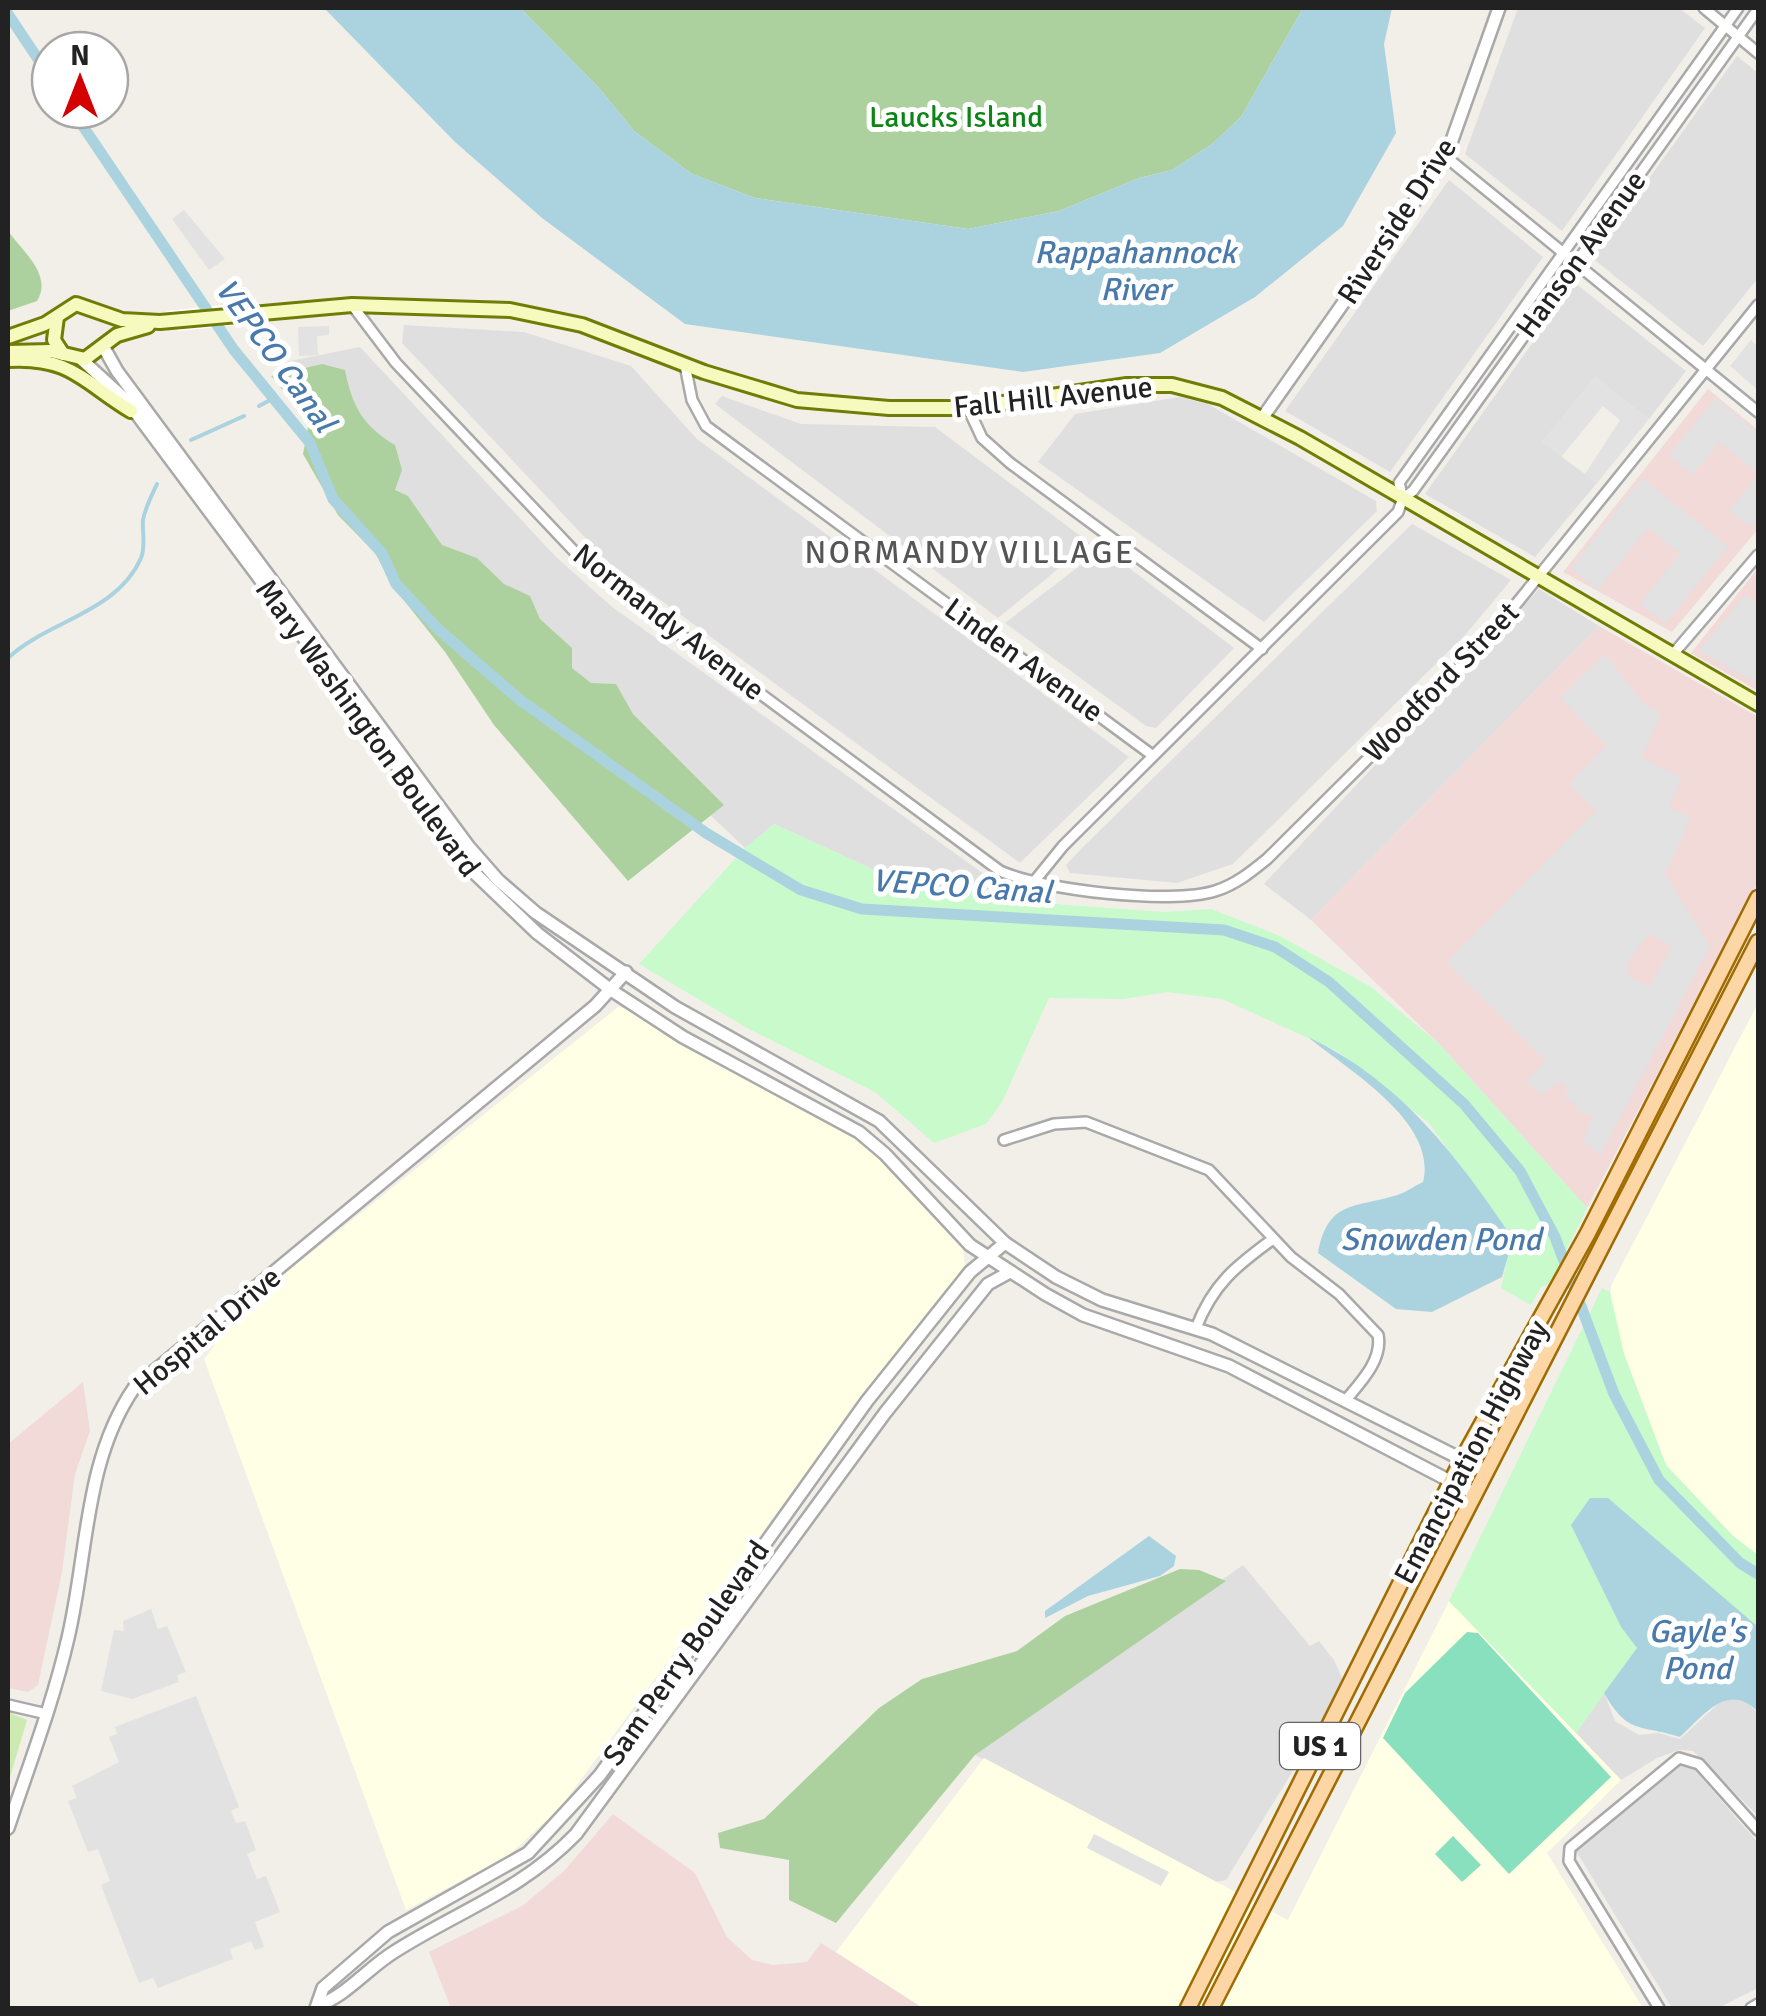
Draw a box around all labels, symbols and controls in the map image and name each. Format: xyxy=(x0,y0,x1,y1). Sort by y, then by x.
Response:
north arrow xyxy=(30,30,130,130)
text: N xyxy=(70,39,90,73)
park label: Laucks Island xyxy=(869,99,1043,136)
street label: Riverside Drive xyxy=(1330,131,1465,311)
street label: Hanson Avenue xyxy=(1508,164,1654,345)
water label: Rappahannock River xyxy=(1034,233,1239,309)
water label: VEPCO Canal xyxy=(207,271,346,442)
street label: Fall Hill Avenue xyxy=(952,369,1154,426)
district label: NORMANDY VILLAGE xyxy=(804,533,1136,572)
street label: Normandy Avenue xyxy=(566,536,772,709)
street label: Mary Washington Boulevard xyxy=(247,572,488,884)
street label: Linden Avenue xyxy=(937,590,1110,730)
street label: Woodford Street xyxy=(1356,595,1527,770)
water label: VEPCO Canal xyxy=(871,861,1056,912)
water label: Snowden Pond xyxy=(1341,1220,1545,1259)
street label: Hospital Drive xyxy=(126,1259,289,1404)
street label: Emancipation Highway xyxy=(1386,1314,1557,1591)
street label: Sam Perry Boulevard xyxy=(595,1534,778,1773)
water label: Gayle's Pond xyxy=(1648,1612,1749,1688)
road number: US 1 xyxy=(1280,1723,1360,1769)

